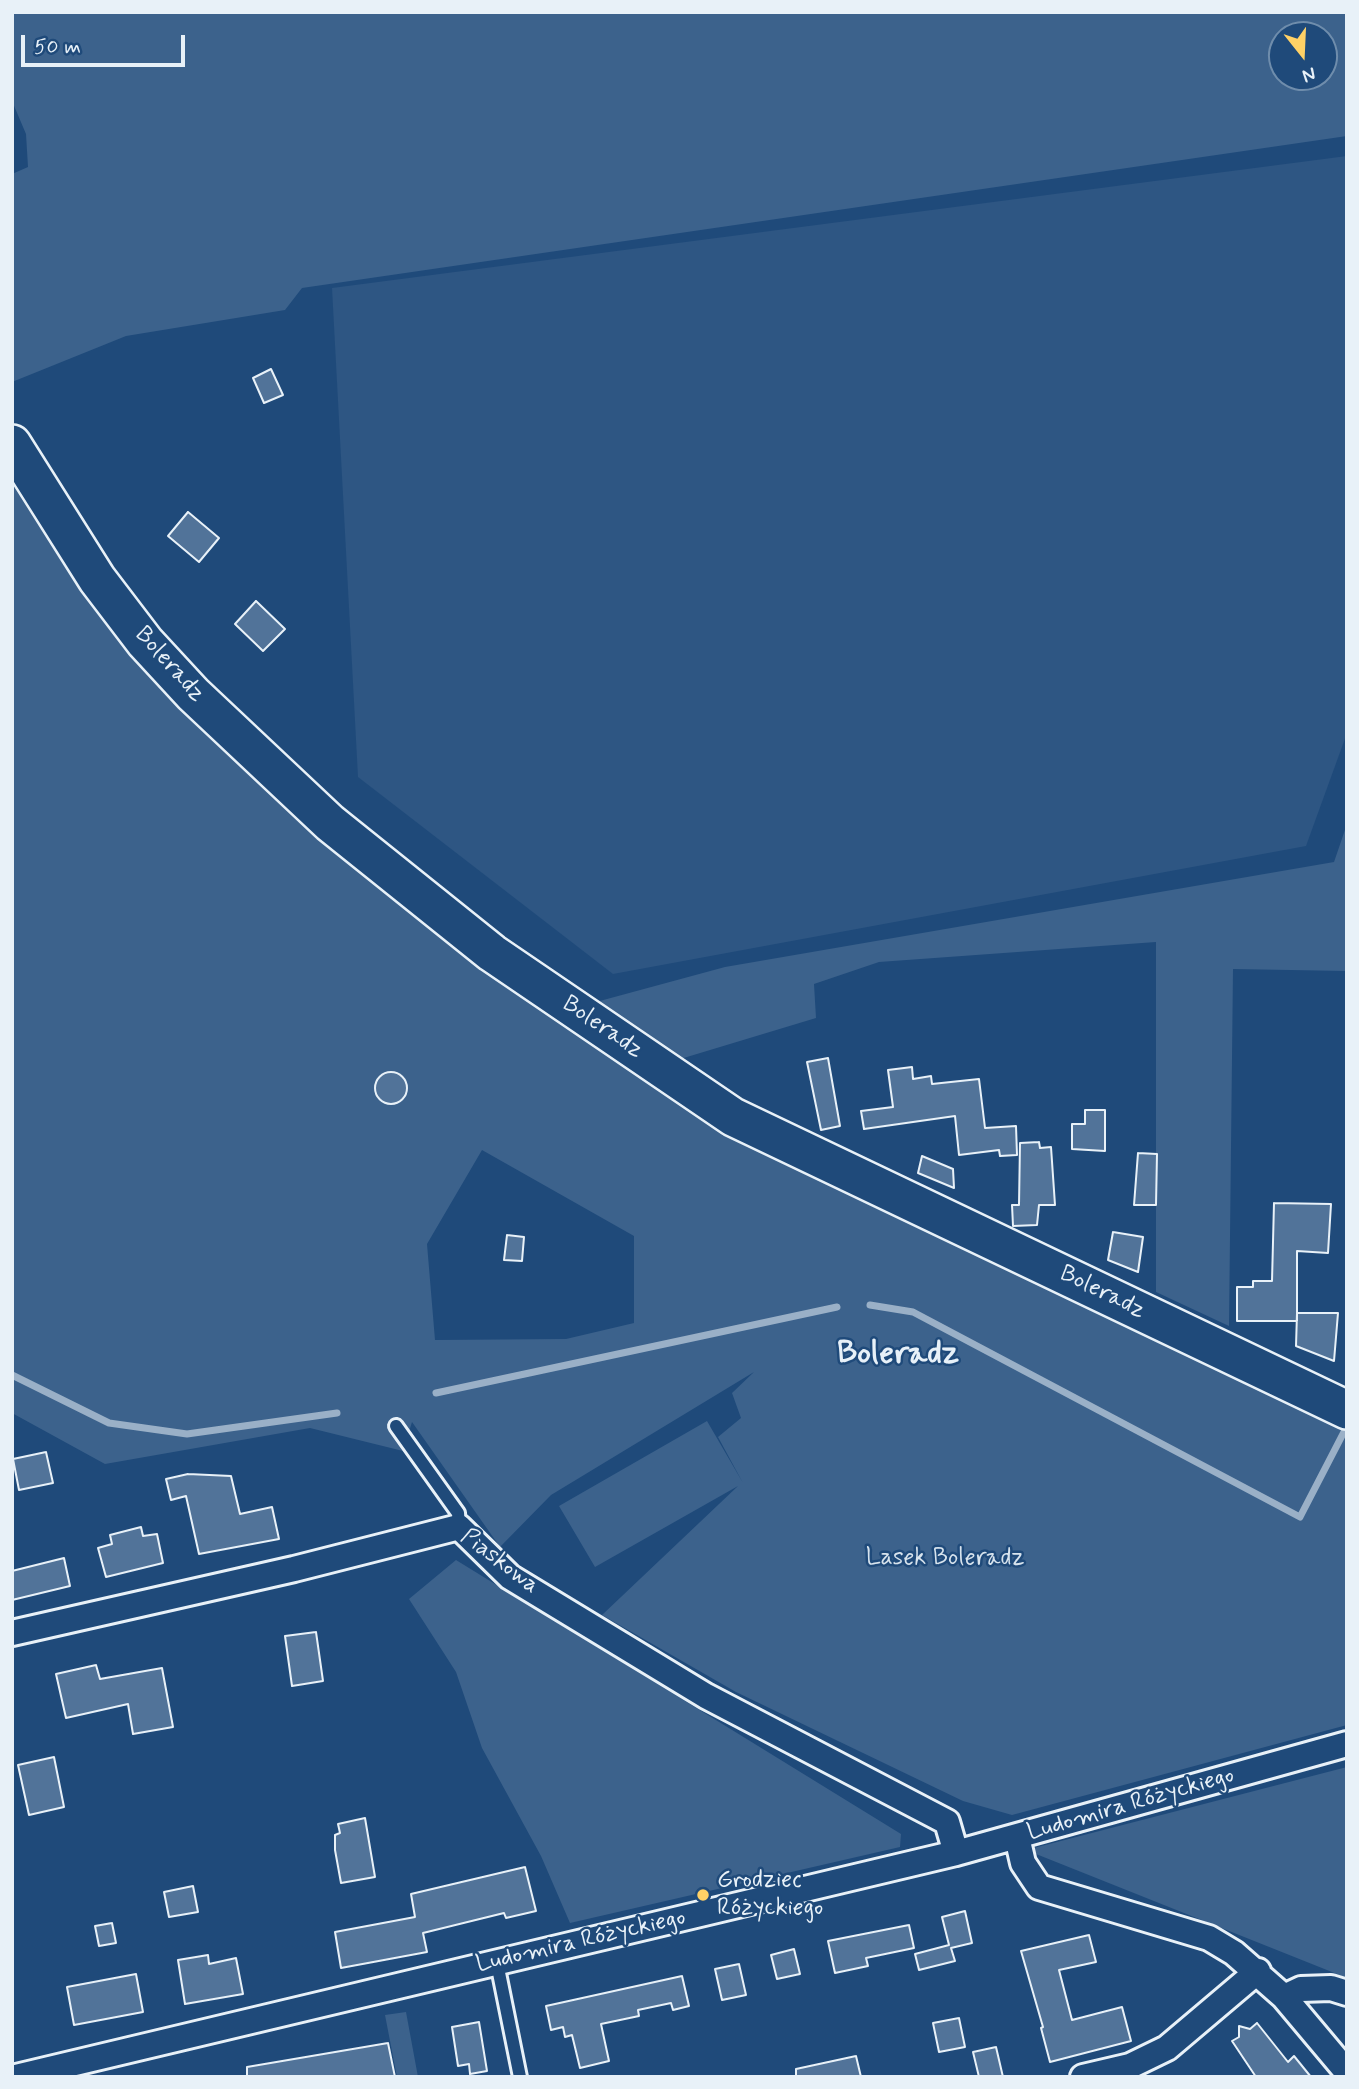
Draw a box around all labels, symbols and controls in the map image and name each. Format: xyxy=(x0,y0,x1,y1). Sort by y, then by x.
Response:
scale bar xyxy=(24,21,189,65)
north arrow xyxy=(1268,21,1338,91)
text: 50 m xyxy=(34,33,81,61)
text: N xyxy=(1299,61,1319,88)
street label: Boleradz xyxy=(128,621,210,709)
street label: Boleradz xyxy=(556,990,648,1066)
street label: Boleradz xyxy=(1054,1260,1150,1326)
district label: Boleradz xyxy=(837,1336,959,1374)
street label: Piaskowa xyxy=(454,1523,544,1601)
park label: Lasek Boleradz xyxy=(866,1545,1024,1573)
street label: Ludomira Różyckiego xyxy=(1024,1762,1238,1848)
place label: Grodziec Różyckiego xyxy=(717,1867,823,1923)
marker: Grodziec Różyckiego xyxy=(695,1887,711,1903)
street label: Ludomira Różyckiego xyxy=(473,1904,689,1980)

